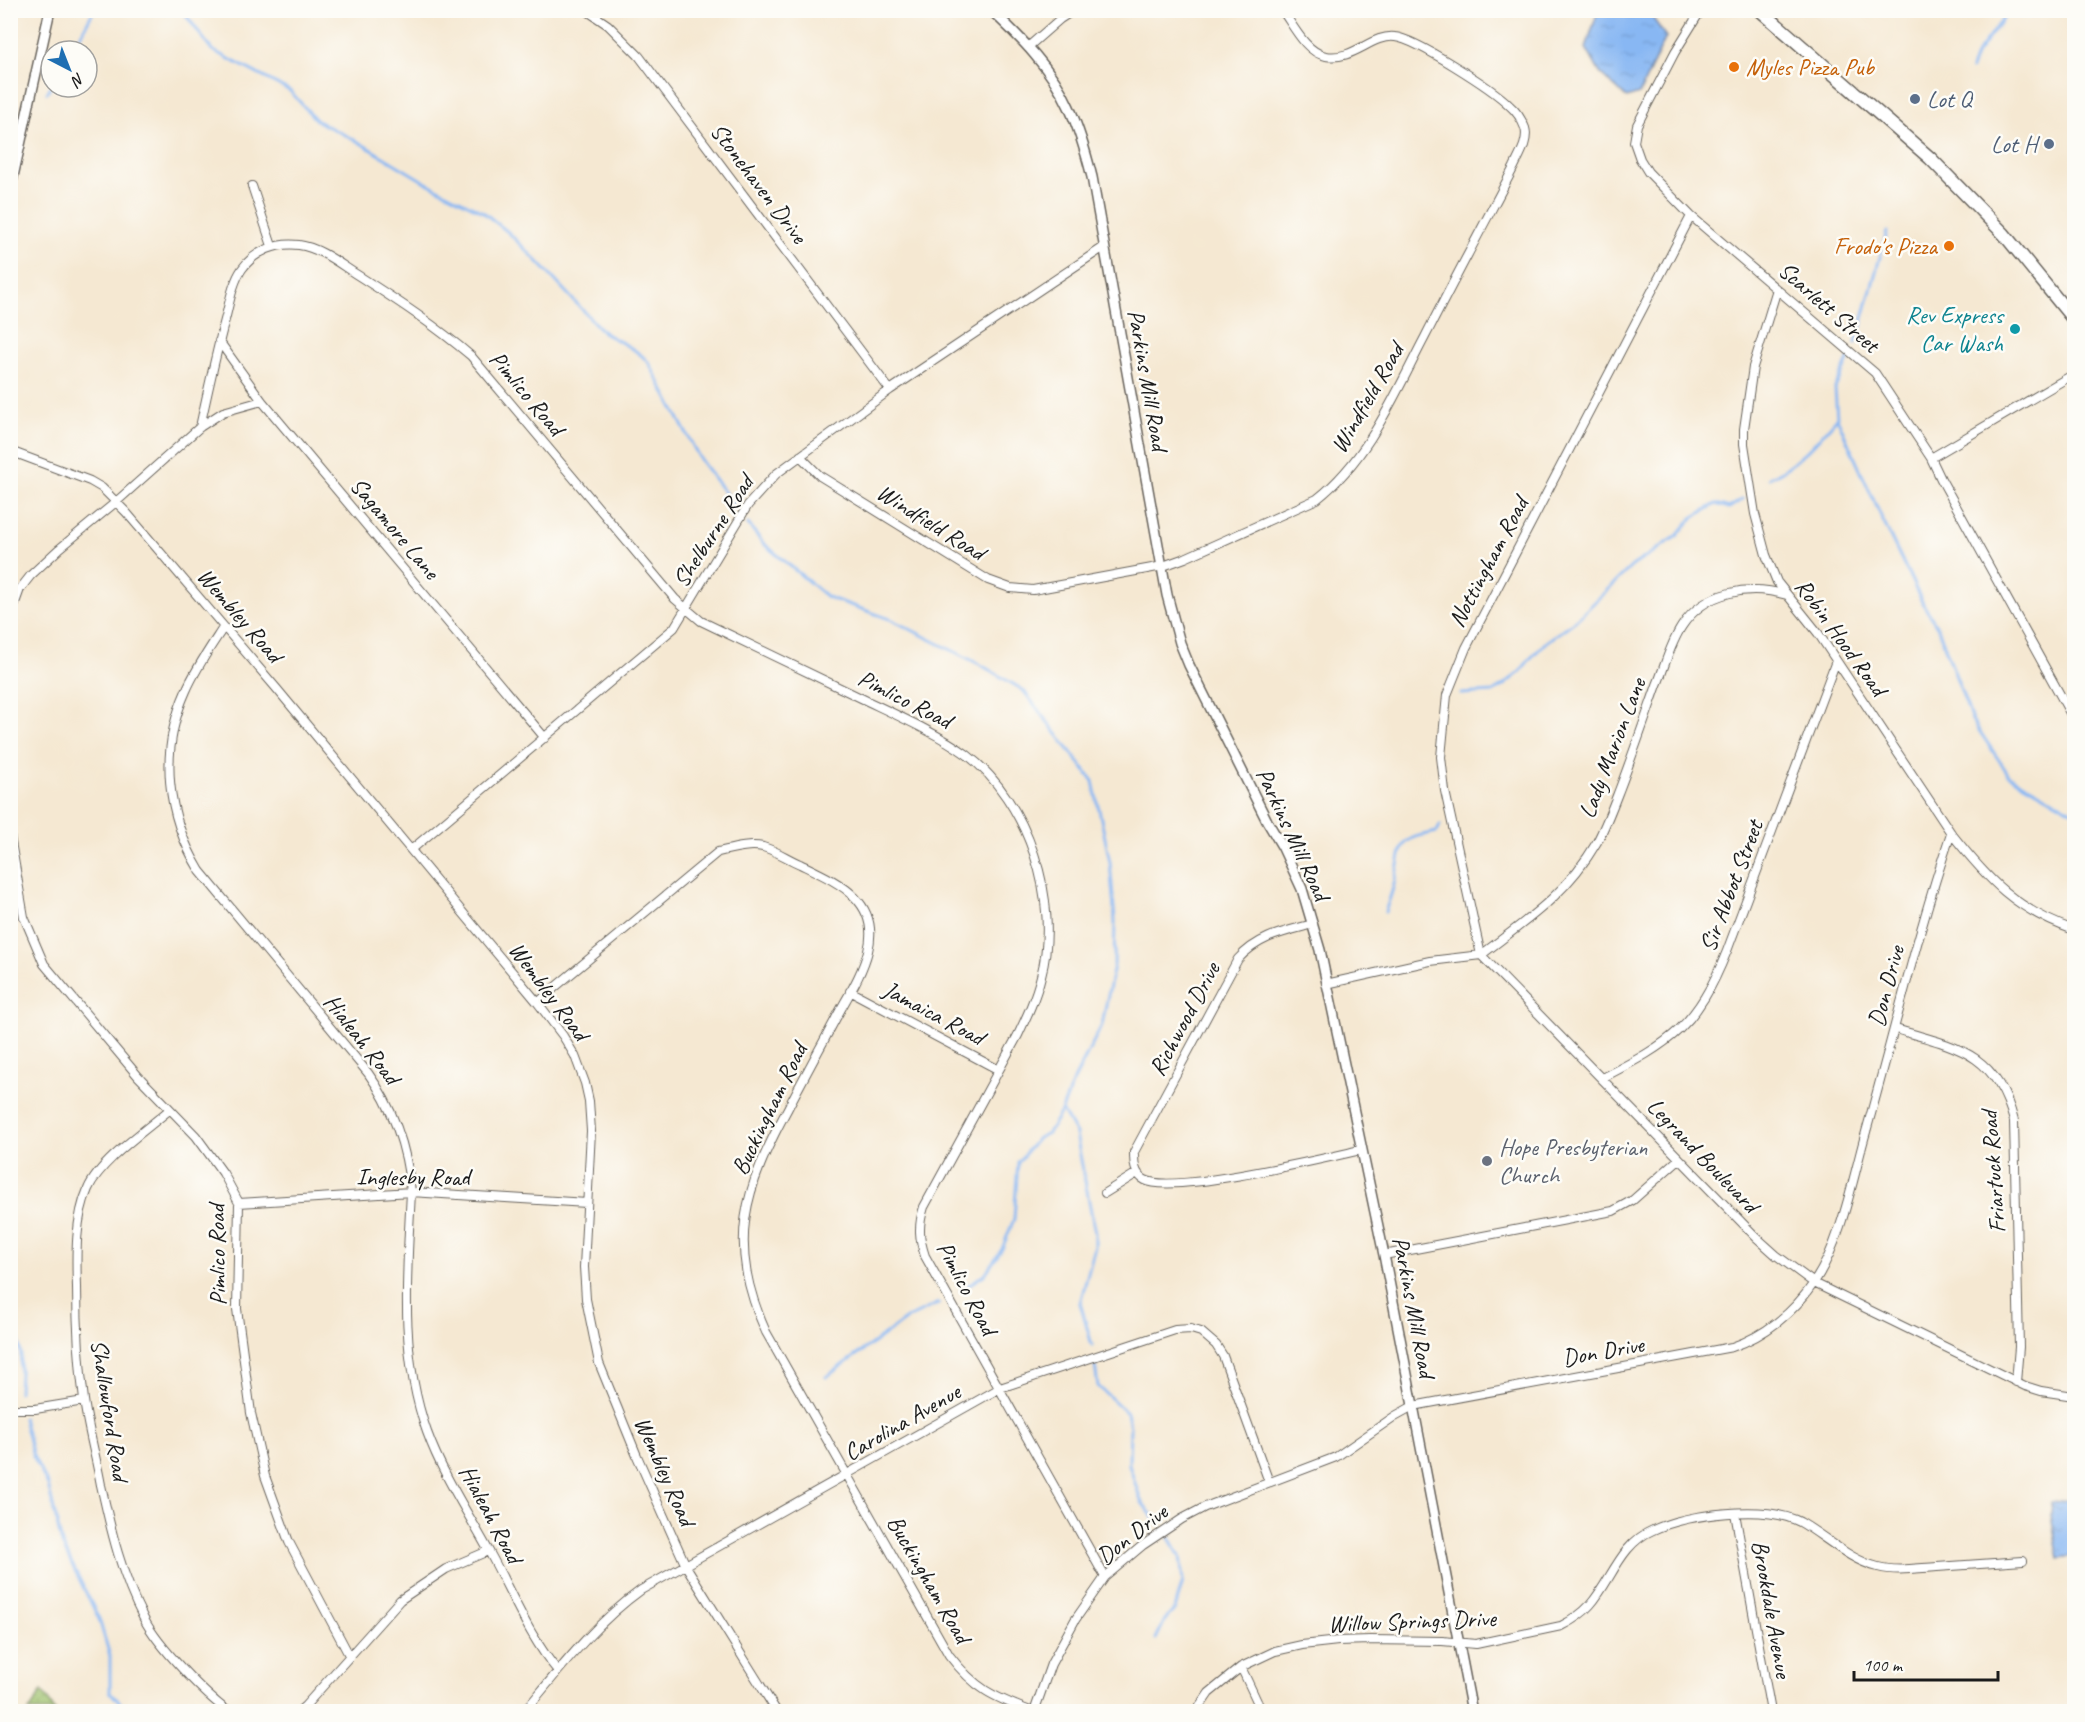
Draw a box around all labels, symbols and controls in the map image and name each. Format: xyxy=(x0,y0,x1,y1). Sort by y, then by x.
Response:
north arrow xyxy=(39,39,99,99)
place label: Myles Pizza Pub xyxy=(1746,52,1875,82)
marker: Myles Pizza Pub xyxy=(1727,60,1741,74)
text: N xyxy=(66,69,89,92)
place label: Lot Q xyxy=(1927,84,1973,114)
marker: Lot Q xyxy=(1908,92,1922,106)
street label: Stonehaven Drive xyxy=(704,117,815,251)
place label: Lot H xyxy=(1991,129,2040,159)
marker: Lot H xyxy=(2042,137,2056,151)
place label: Frodo's Pizza xyxy=(1834,231,1938,261)
marker: Frodo's Pizza xyxy=(1942,239,1956,253)
street label: Scarlett Street xyxy=(1772,255,1887,360)
place label: Rev Express Car Wash xyxy=(1906,300,2005,358)
street label: Parkins Mill Road xyxy=(1121,307,1176,456)
marker: Rev Express Car Wash xyxy=(2008,322,2022,336)
street label: Windfield Road xyxy=(1324,335,1412,458)
street label: Pimlico Road xyxy=(483,345,573,444)
street label: Shelburne Road xyxy=(666,466,762,593)
street label: Sagamore Lane xyxy=(344,471,448,587)
street label: Windfield Road xyxy=(871,477,994,569)
street label: Nottingham Road xyxy=(1441,489,1536,632)
street label: Wembley Road xyxy=(191,561,292,671)
street label: Robin Hood Road xyxy=(1788,572,1896,704)
street label: Pimlico Road xyxy=(853,663,960,737)
street label: Lady Marion Lane xyxy=(1572,672,1653,822)
street label: Parkins Mill Road xyxy=(1249,763,1338,908)
street label: Sir Abbot Street xyxy=(1692,814,1770,956)
street label: Wembley Road xyxy=(502,936,598,1049)
street label: Don Drive xyxy=(1861,940,1912,1029)
street label: Richwood Drive xyxy=(1142,955,1227,1081)
street label: Jamaica Road xyxy=(877,973,993,1054)
street label: Hialeah Road xyxy=(317,987,409,1093)
street label: Buckingham Road xyxy=(724,1035,815,1180)
street label: Legrand Boulevard xyxy=(1641,1091,1768,1221)
street label: Friartuck Road xyxy=(1974,1106,2012,1234)
place label: Hope Presbyterian Church xyxy=(1499,1132,1647,1190)
marker: Hope Presbyterian Church xyxy=(1480,1154,1494,1168)
street label: Inglesby Road xyxy=(356,1162,473,1192)
street label: Pimlico Road xyxy=(201,1201,233,1306)
street label: Parkins Mill Road xyxy=(1386,1234,1443,1383)
street label: Pimlico Road xyxy=(930,1236,1006,1343)
street label: Don Drive xyxy=(1560,1329,1648,1373)
street label: Shallowford Road xyxy=(84,1337,137,1486)
street label: Carolina Avenue xyxy=(838,1375,968,1467)
street label: Wembley Road xyxy=(628,1412,704,1533)
street label: Hialeah Road xyxy=(453,1460,531,1572)
street label: Don Drive xyxy=(1090,1496,1175,1571)
street label: Buckingham Road xyxy=(880,1510,979,1651)
street label: Brookdale Avenue xyxy=(1745,1538,1799,1682)
street label: Willow Springs Drive xyxy=(1328,1603,1498,1639)
scale bar xyxy=(1854,1644,1998,1682)
text: 100 m xyxy=(1863,1654,1904,1676)

